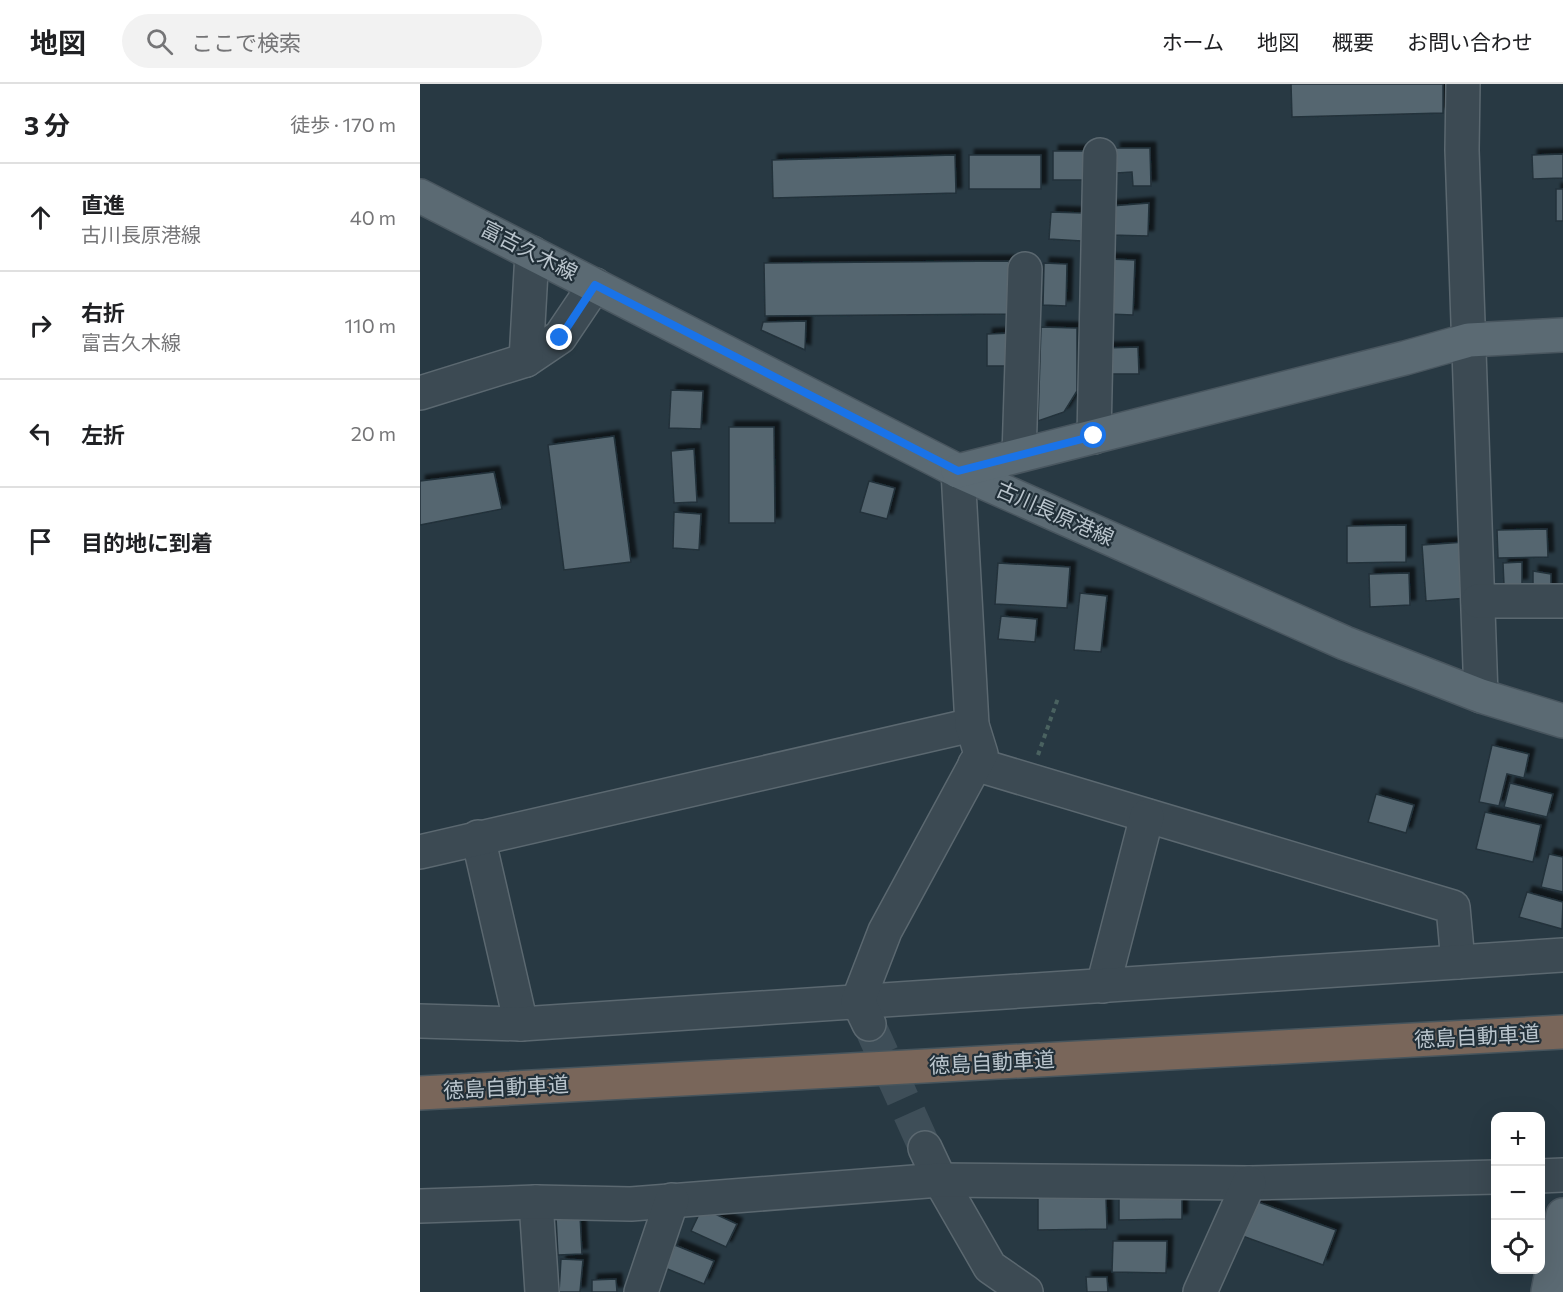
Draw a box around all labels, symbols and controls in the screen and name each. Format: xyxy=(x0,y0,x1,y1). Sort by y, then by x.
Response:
search box xyxy=(122,14,542,68)
text: 地図 xyxy=(30,25,86,59)
icon: search xyxy=(143,25,176,58)
text: ここで検索 xyxy=(191,29,301,56)
text: ホーム xyxy=(1162,29,1224,54)
text: 地図 xyxy=(1257,29,1299,54)
text: 概要 xyxy=(1332,29,1374,54)
text: お問い合わせ xyxy=(1407,29,1533,54)
text: 3 分 xyxy=(24,109,70,140)
text: 徒歩 · 170 m xyxy=(290,112,396,136)
text: 直進 xyxy=(81,191,125,218)
icon: ahead xyxy=(24,201,57,234)
text: 40 m xyxy=(350,205,396,229)
street label: 富吉久木線 xyxy=(477,215,582,285)
text: 古川長原港線 xyxy=(81,222,201,246)
text: 右折 xyxy=(81,299,125,326)
icon: right xyxy=(24,309,57,342)
text: 110 m xyxy=(345,313,396,337)
route end xyxy=(546,324,572,350)
text: 富吉久木線 xyxy=(81,330,181,354)
icon: left xyxy=(24,417,57,450)
text: 左折 xyxy=(81,421,125,448)
text: 20 m xyxy=(351,421,396,445)
route start xyxy=(1080,422,1106,448)
street label: 古川長原港線 xyxy=(993,476,1118,550)
icon: arrive xyxy=(24,525,57,558)
text: 目的地に到着 xyxy=(81,529,213,556)
street label: 徳島自動車道 xyxy=(1413,1020,1540,1051)
street label: 徳島自動車道 xyxy=(928,1046,1055,1077)
street label: 徳島自動車道 xyxy=(442,1071,569,1102)
map controls xyxy=(1491,1112,1545,1274)
button: + xyxy=(1491,1112,1545,1166)
button: − xyxy=(1491,1166,1545,1220)
button: locate xyxy=(1491,1220,1545,1274)

